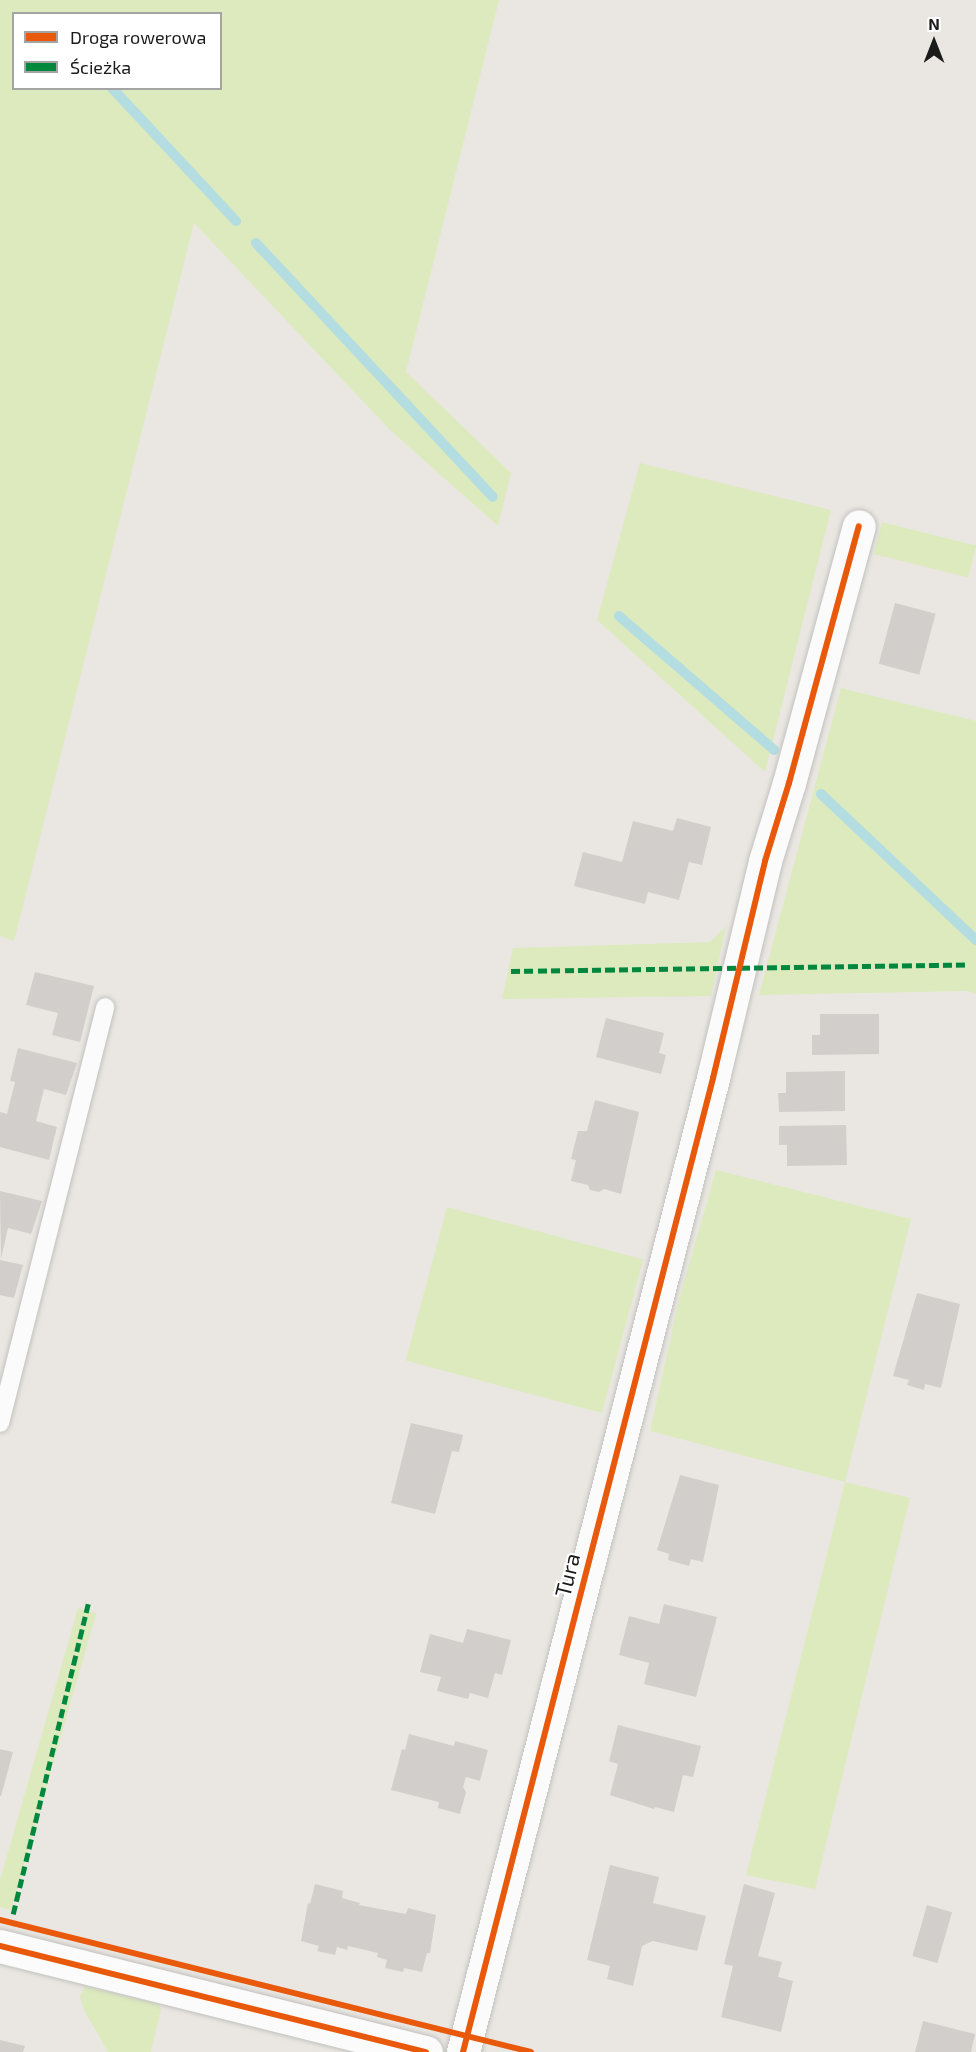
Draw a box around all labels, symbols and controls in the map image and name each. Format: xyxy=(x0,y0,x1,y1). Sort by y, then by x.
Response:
legend xyxy=(12,12,222,90)
north arrow xyxy=(904,12,964,72)
text: N xyxy=(928,14,940,33)
text: Droga rowerowa xyxy=(70,26,206,48)
text: Ścieżka xyxy=(70,56,131,78)
street label: Tura xyxy=(549,1550,585,1600)

